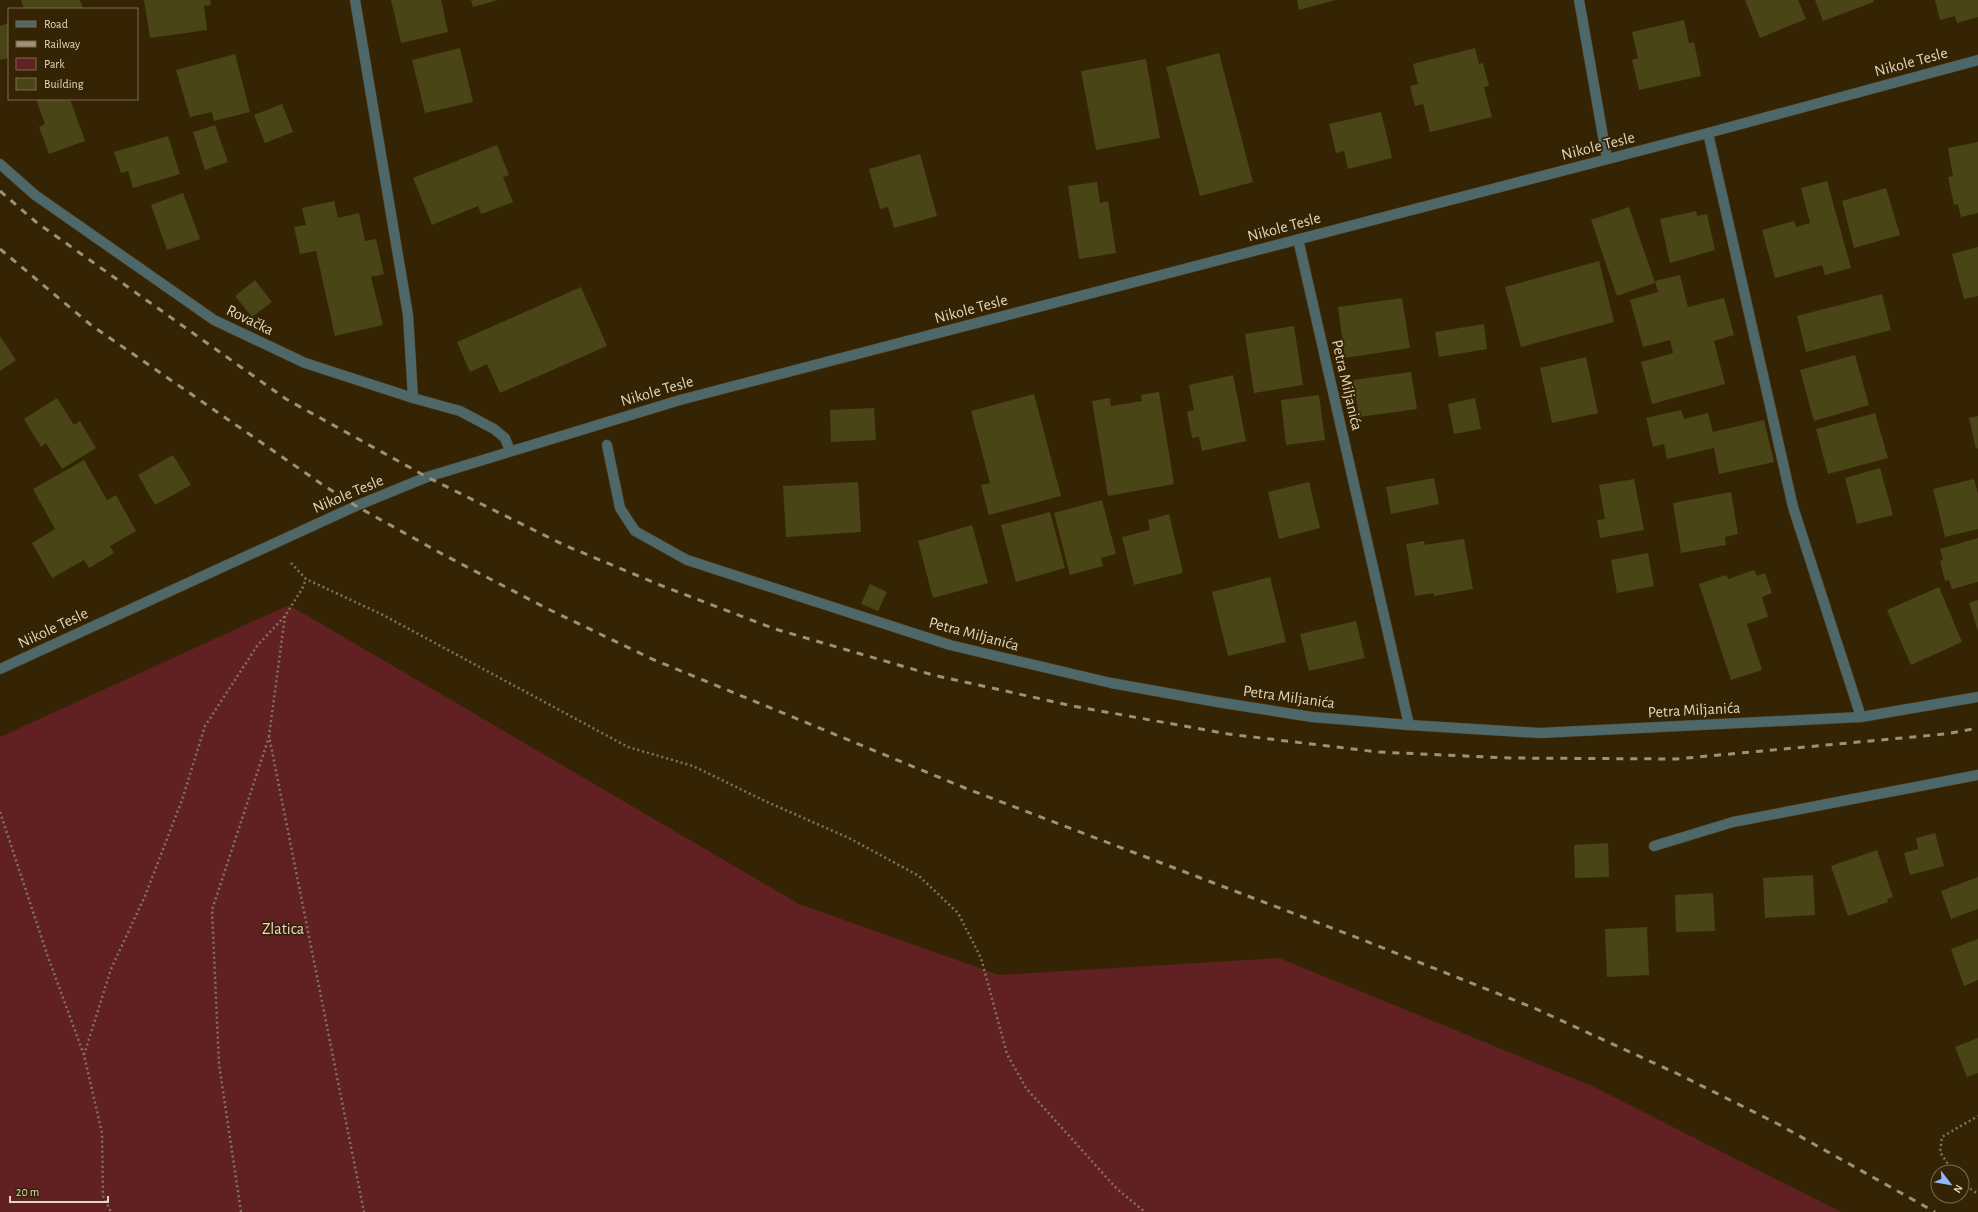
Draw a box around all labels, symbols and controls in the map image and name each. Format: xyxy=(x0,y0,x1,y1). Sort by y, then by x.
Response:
legend xyxy=(8,8,138,100)
text: Road xyxy=(44,18,68,30)
text: Railway xyxy=(44,38,80,51)
street label: Nikole Tesle xyxy=(1873,45,1949,79)
text: Park xyxy=(44,58,65,70)
text: Building xyxy=(44,78,84,90)
street label: Nikole Tesle xyxy=(1560,129,1636,163)
street label: Nikole Tesle xyxy=(1246,210,1322,244)
street label: Nikole Tesle xyxy=(933,292,1009,326)
street label: Rovačka xyxy=(224,302,276,338)
street label: Petra Miljanića xyxy=(1328,338,1365,432)
street label: Nikole Tesle xyxy=(619,373,695,409)
street label: Nikole Tesle xyxy=(310,472,386,516)
street label: Nikole Tesle xyxy=(16,605,90,651)
street label: Petra Miljanića xyxy=(927,614,1021,655)
street label: Petra Miljanića xyxy=(1242,683,1336,712)
street label: Petra Miljanića xyxy=(1647,700,1741,721)
park label: Zlatica xyxy=(262,921,304,937)
north arrow xyxy=(1930,1164,1970,1204)
scale bar xyxy=(10,1178,108,1204)
text: N xyxy=(1951,1183,1965,1195)
text: 20 m xyxy=(16,1186,39,1198)

